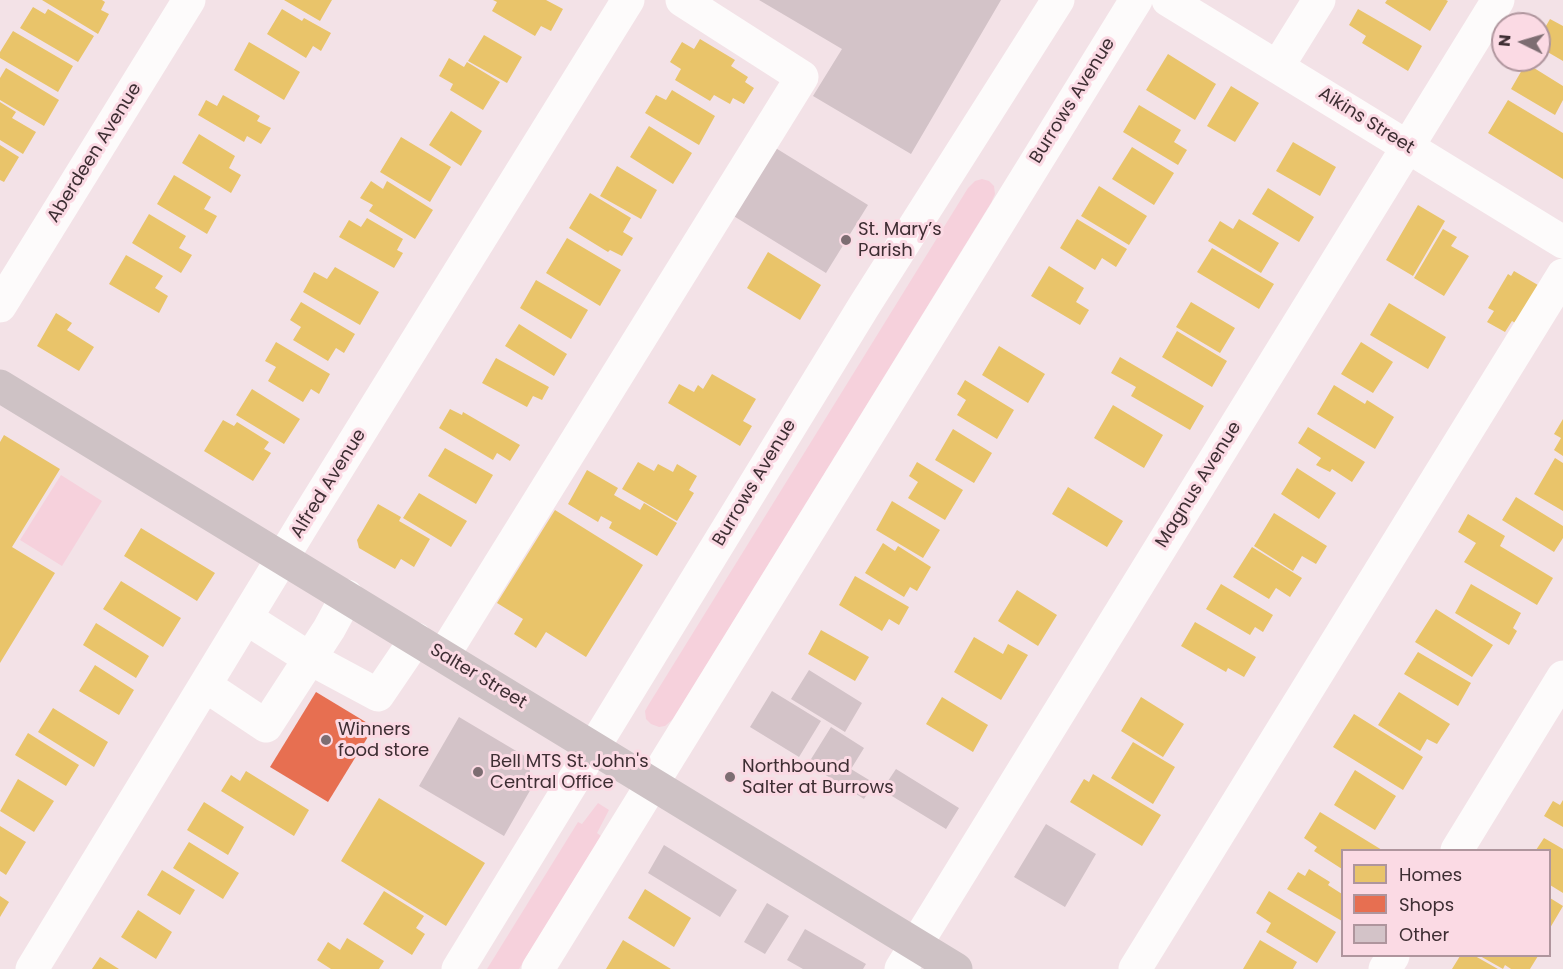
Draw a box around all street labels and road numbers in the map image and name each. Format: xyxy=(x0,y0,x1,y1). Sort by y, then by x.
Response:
street label: Burrows Avenue xyxy=(1026,34,1120,168)
street label: Aberdeen Avenue xyxy=(43,79,147,227)
street label: Aikins Street xyxy=(1314,83,1418,159)
street label: Burrows Avenue xyxy=(709,416,801,550)
street label: Magnus Avenue xyxy=(1152,418,1246,552)
street label: Alfred Avenue xyxy=(287,425,371,543)
street label: Salter Street xyxy=(426,640,530,714)

